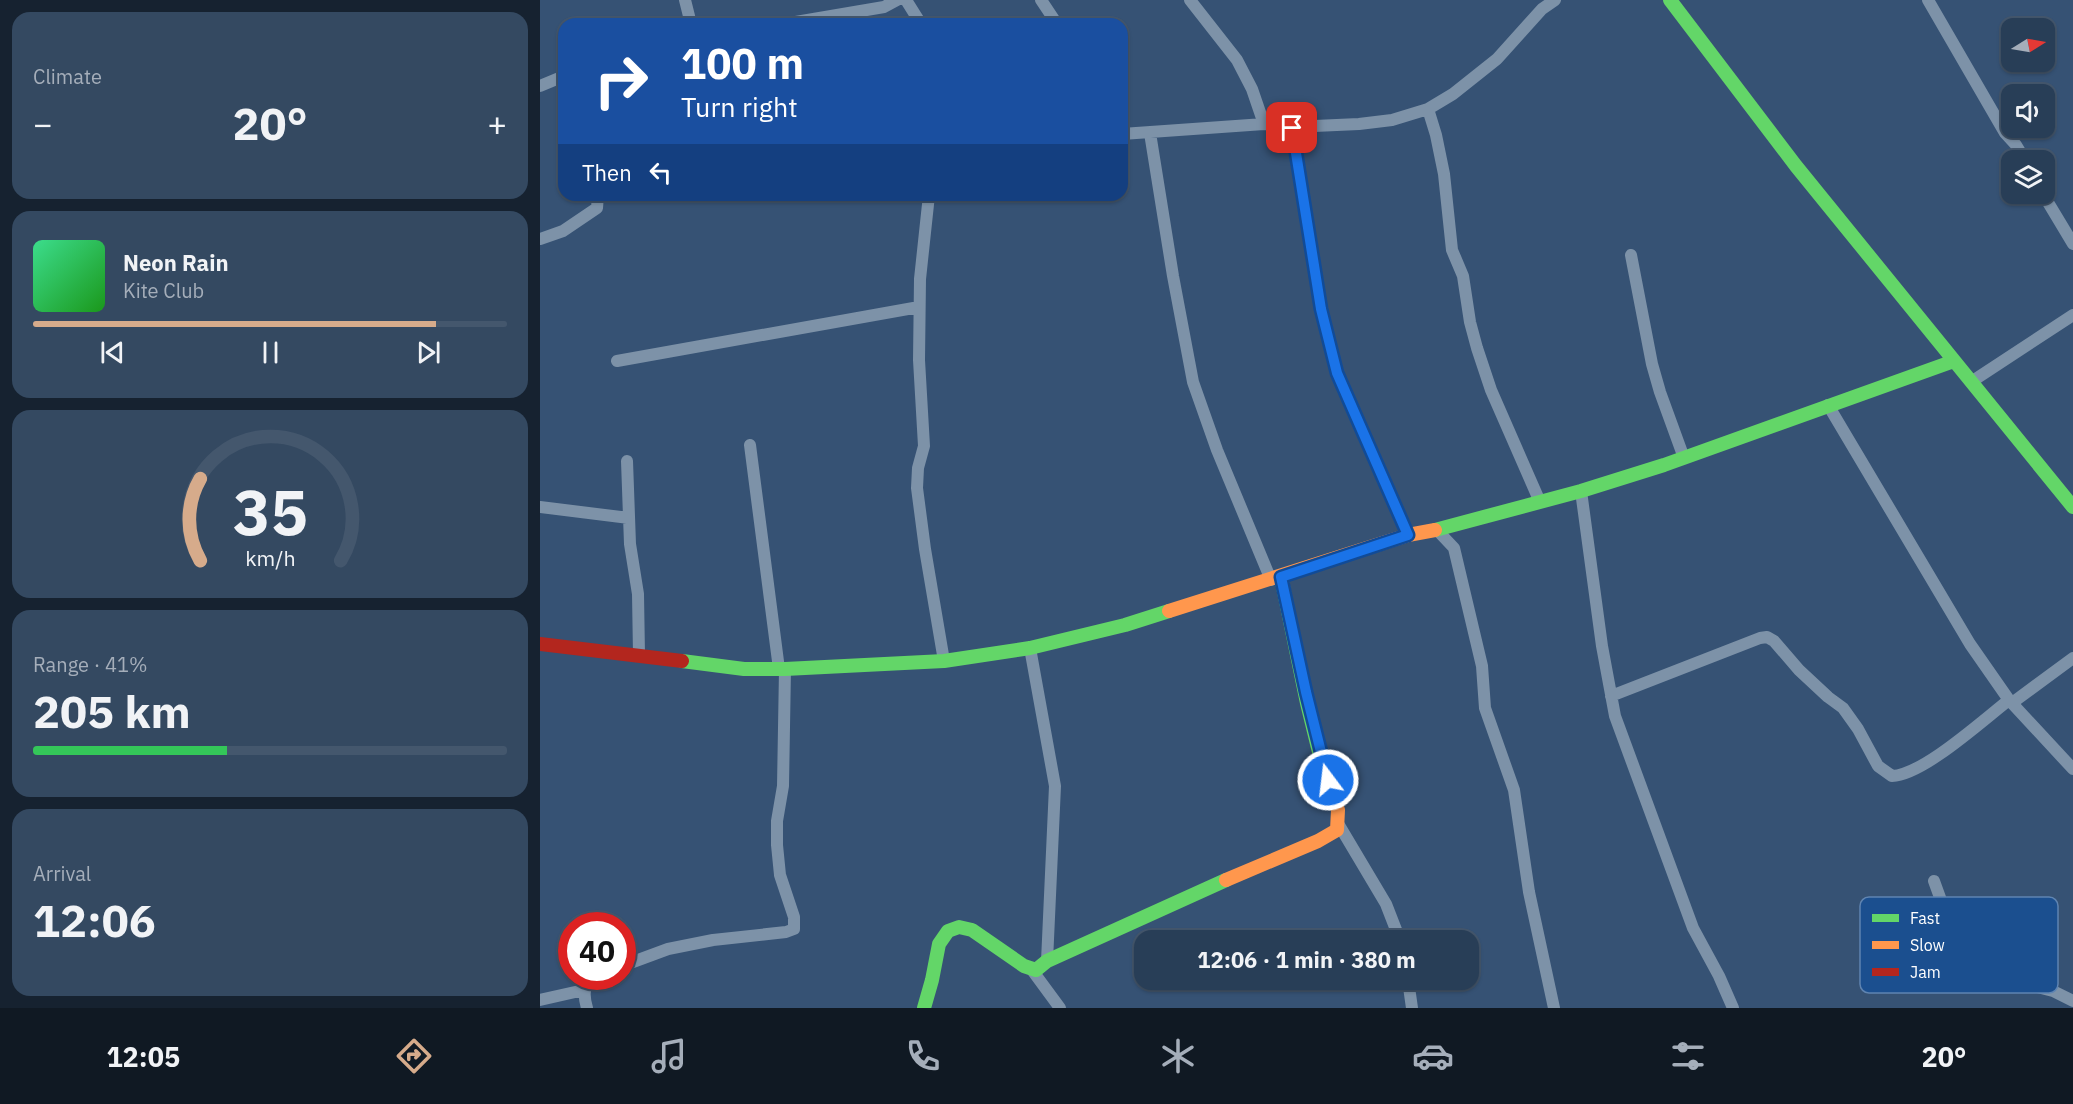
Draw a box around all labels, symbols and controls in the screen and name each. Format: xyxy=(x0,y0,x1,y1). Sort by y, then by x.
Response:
north arrow xyxy=(2001,18,2055,72)
map controls xyxy=(2001,18,2055,204)
text: 100 m xyxy=(681,36,804,91)
icon: right xyxy=(582,42,660,120)
text: Climate xyxy=(33,63,102,90)
button: sound xyxy=(2001,84,2055,138)
text: Turn right xyxy=(681,89,798,124)
text: 20° xyxy=(232,94,308,152)
text: − xyxy=(33,102,53,145)
text: + xyxy=(487,102,507,145)
pin xyxy=(1266,102,1317,153)
icon: arrive xyxy=(1275,111,1308,144)
button: layers xyxy=(2001,150,2055,204)
icon: left xyxy=(644,156,677,189)
text: Then xyxy=(582,158,632,187)
text: Neon Rain xyxy=(123,248,229,277)
text: Kite Club xyxy=(123,277,204,304)
icon: previous xyxy=(96,336,129,369)
icon: pause xyxy=(254,336,287,369)
icon: next xyxy=(412,336,445,369)
text: 35 xyxy=(233,471,307,552)
text: km/h xyxy=(245,544,295,572)
text: Range · 41% xyxy=(33,651,148,678)
text: 205 km xyxy=(33,682,191,740)
position arrow xyxy=(1296,748,1360,812)
text: Arrival xyxy=(33,860,91,887)
text: 12:06 xyxy=(33,891,156,949)
legend xyxy=(1860,897,2058,993)
text: Fast xyxy=(1910,908,1940,928)
speed limit sign: 40 xyxy=(558,912,636,990)
text: Slow xyxy=(1910,935,1945,955)
text: 12:06 · 1 min · 380 m xyxy=(1197,945,1416,974)
text: Jam xyxy=(1910,962,1941,982)
icon: directions xyxy=(393,1035,435,1077)
icon: music xyxy=(648,1035,690,1077)
icon: phone xyxy=(902,1035,944,1077)
icon: climate xyxy=(1157,1035,1199,1077)
icon: car xyxy=(1412,1035,1454,1077)
icon: filters xyxy=(1667,1035,1709,1077)
text: 12:05 xyxy=(106,1039,180,1074)
text: 20° xyxy=(1921,1039,1967,1074)

